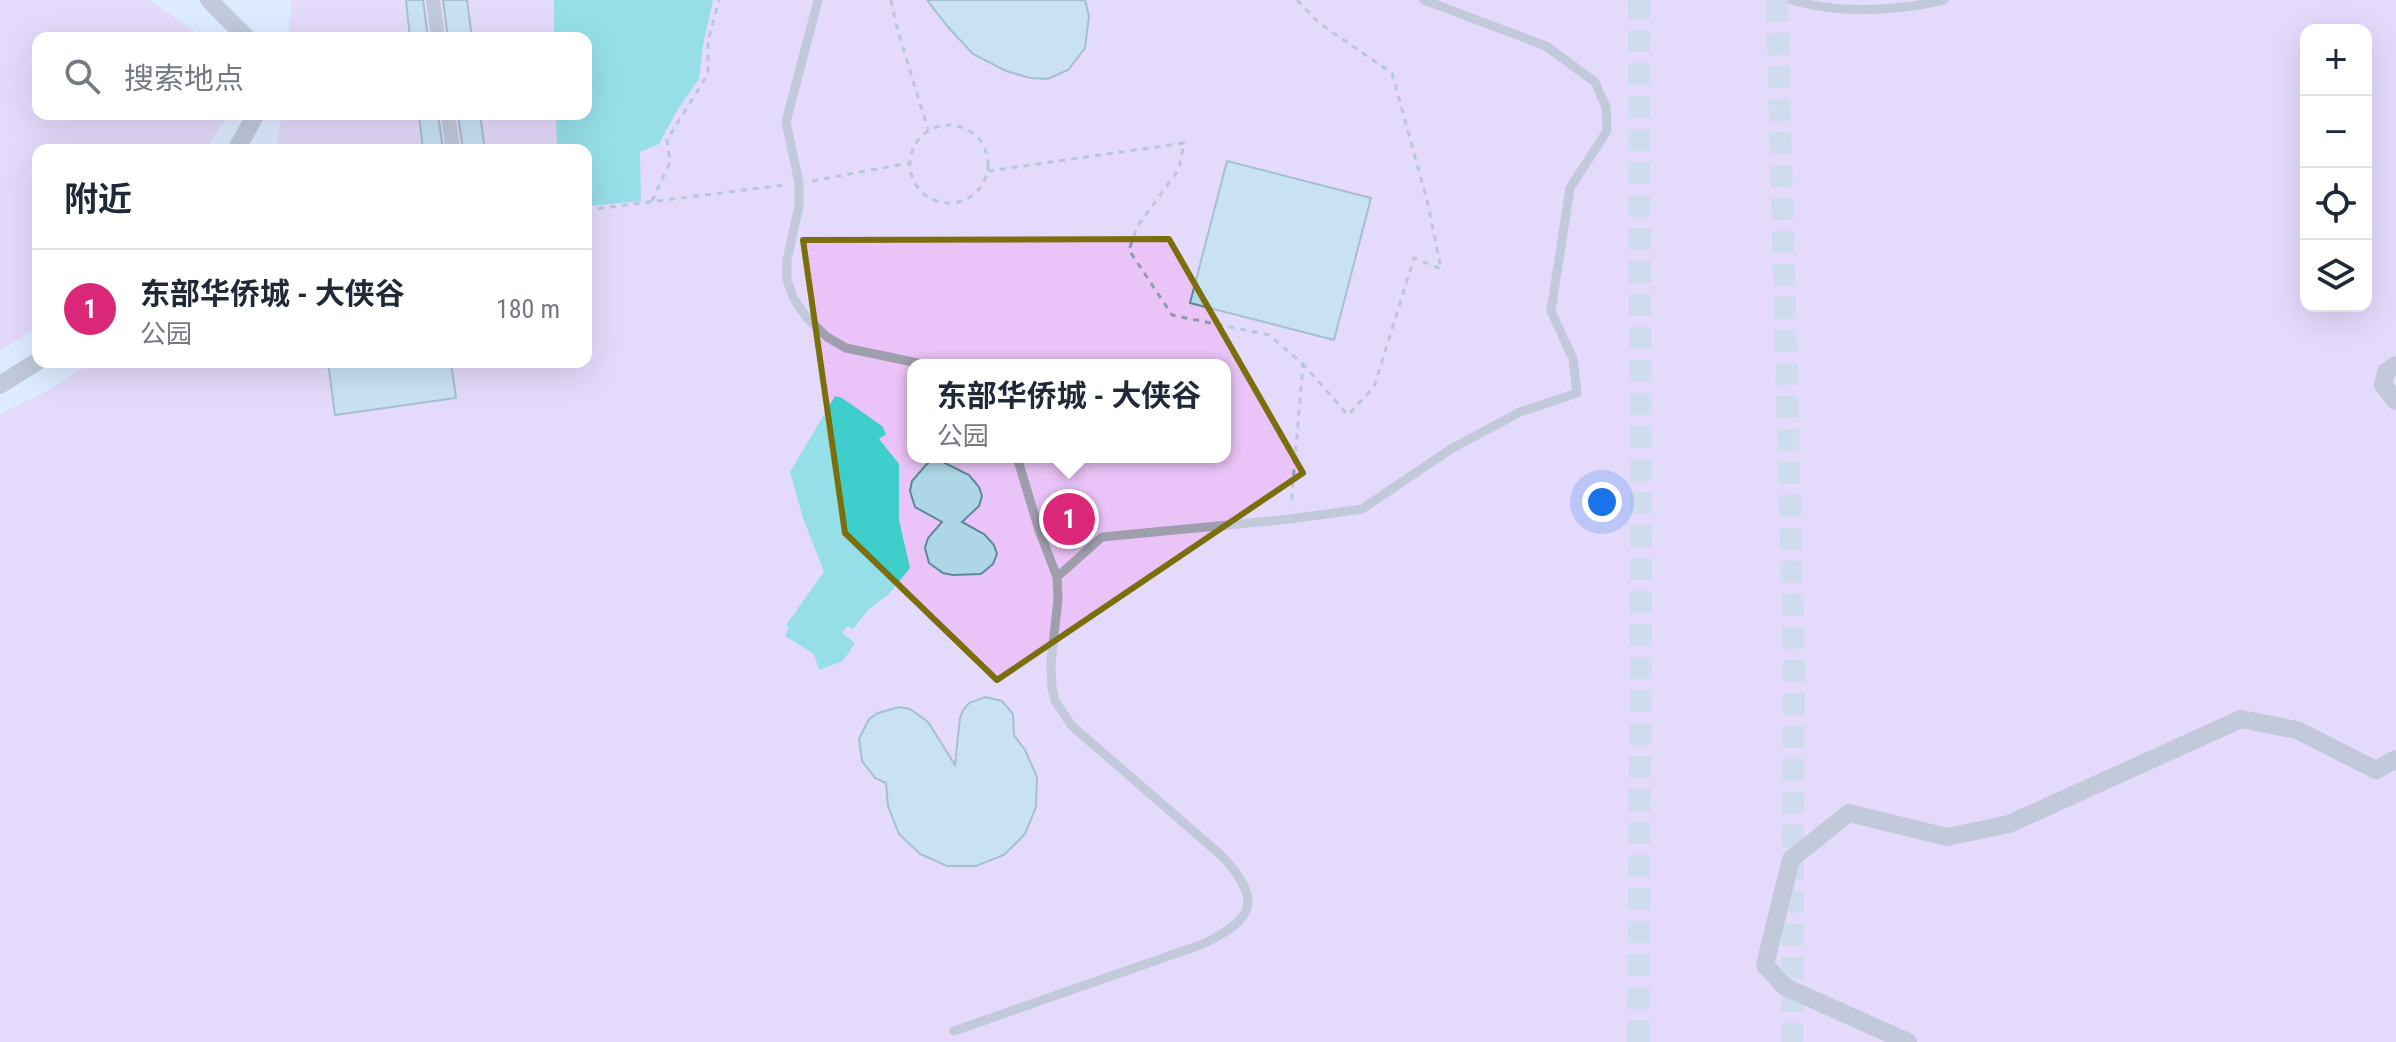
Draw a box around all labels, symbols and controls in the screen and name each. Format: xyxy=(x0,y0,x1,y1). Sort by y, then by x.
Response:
map controls xyxy=(2300,24,2372,312)
button: + xyxy=(2300,24,2372,96)
search box xyxy=(32,32,592,120)
icon: search xyxy=(60,54,104,98)
text: 搜索地点 xyxy=(124,61,244,96)
button: − xyxy=(2300,96,2372,168)
button: locate xyxy=(2300,168,2372,240)
text: 附近 xyxy=(64,179,132,219)
button: layers xyxy=(2300,240,2372,312)
text: 东部华侨城 - 大侠谷 xyxy=(140,276,405,311)
text: 1 xyxy=(83,294,97,324)
text: 180 m xyxy=(496,294,560,324)
text: 公园 xyxy=(140,319,192,349)
popup xyxy=(907,359,1231,463)
text: 东部华侨城 - 大侠谷 xyxy=(937,378,1201,413)
text: 公园 xyxy=(937,421,989,451)
your location xyxy=(1582,482,1622,522)
pin: 1 xyxy=(1043,489,1095,549)

